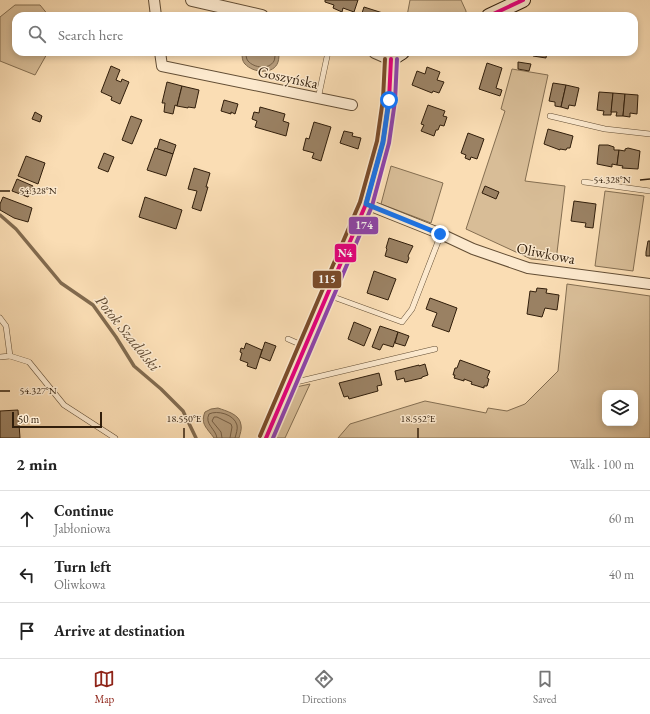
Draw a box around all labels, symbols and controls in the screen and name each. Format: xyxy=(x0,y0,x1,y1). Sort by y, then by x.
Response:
search box xyxy=(12,12,638,56)
icon: search xyxy=(26,23,48,45)
text: Search here xyxy=(58,25,123,44)
street label: Goszyńska xyxy=(256,61,320,93)
route start xyxy=(380,91,398,109)
text: 54.328°N xyxy=(593,173,631,186)
text: 54.328°N xyxy=(19,184,57,197)
line badge: 174 xyxy=(348,216,379,235)
text: 174 xyxy=(355,218,373,232)
route end xyxy=(431,225,449,243)
street label: Oliwkowa xyxy=(515,238,577,268)
line badge: N4 xyxy=(334,243,357,263)
text: N4 xyxy=(338,246,353,260)
line badge: 115 xyxy=(312,270,342,289)
text: 115 xyxy=(318,272,336,286)
water label: Potok Szadólski xyxy=(91,290,166,377)
text: 54.327°N xyxy=(19,384,57,397)
map controls xyxy=(602,390,638,426)
button: layers xyxy=(602,390,638,426)
scale bar xyxy=(12,410,102,429)
text: 50 m xyxy=(18,412,39,426)
text: 18.550°E xyxy=(167,412,202,425)
text: 18.552°E xyxy=(401,412,436,425)
text: 2 min xyxy=(16,453,57,475)
text: Walk · 100 m xyxy=(570,456,634,473)
text: Continue xyxy=(54,501,114,520)
icon: ahead xyxy=(16,508,38,530)
text: 60 m xyxy=(609,510,634,527)
text: Jabłoniowa xyxy=(54,520,110,537)
text: Turn left xyxy=(54,557,111,576)
icon: left xyxy=(16,564,38,586)
text: 40 m xyxy=(609,566,634,583)
text: Oliwkowa xyxy=(54,576,105,593)
icon: arrive xyxy=(16,620,38,642)
text: Arrive at destination xyxy=(54,621,185,640)
tab: Map xyxy=(93,668,115,706)
tab: Directions xyxy=(302,668,346,706)
tab: Saved xyxy=(533,668,557,706)

